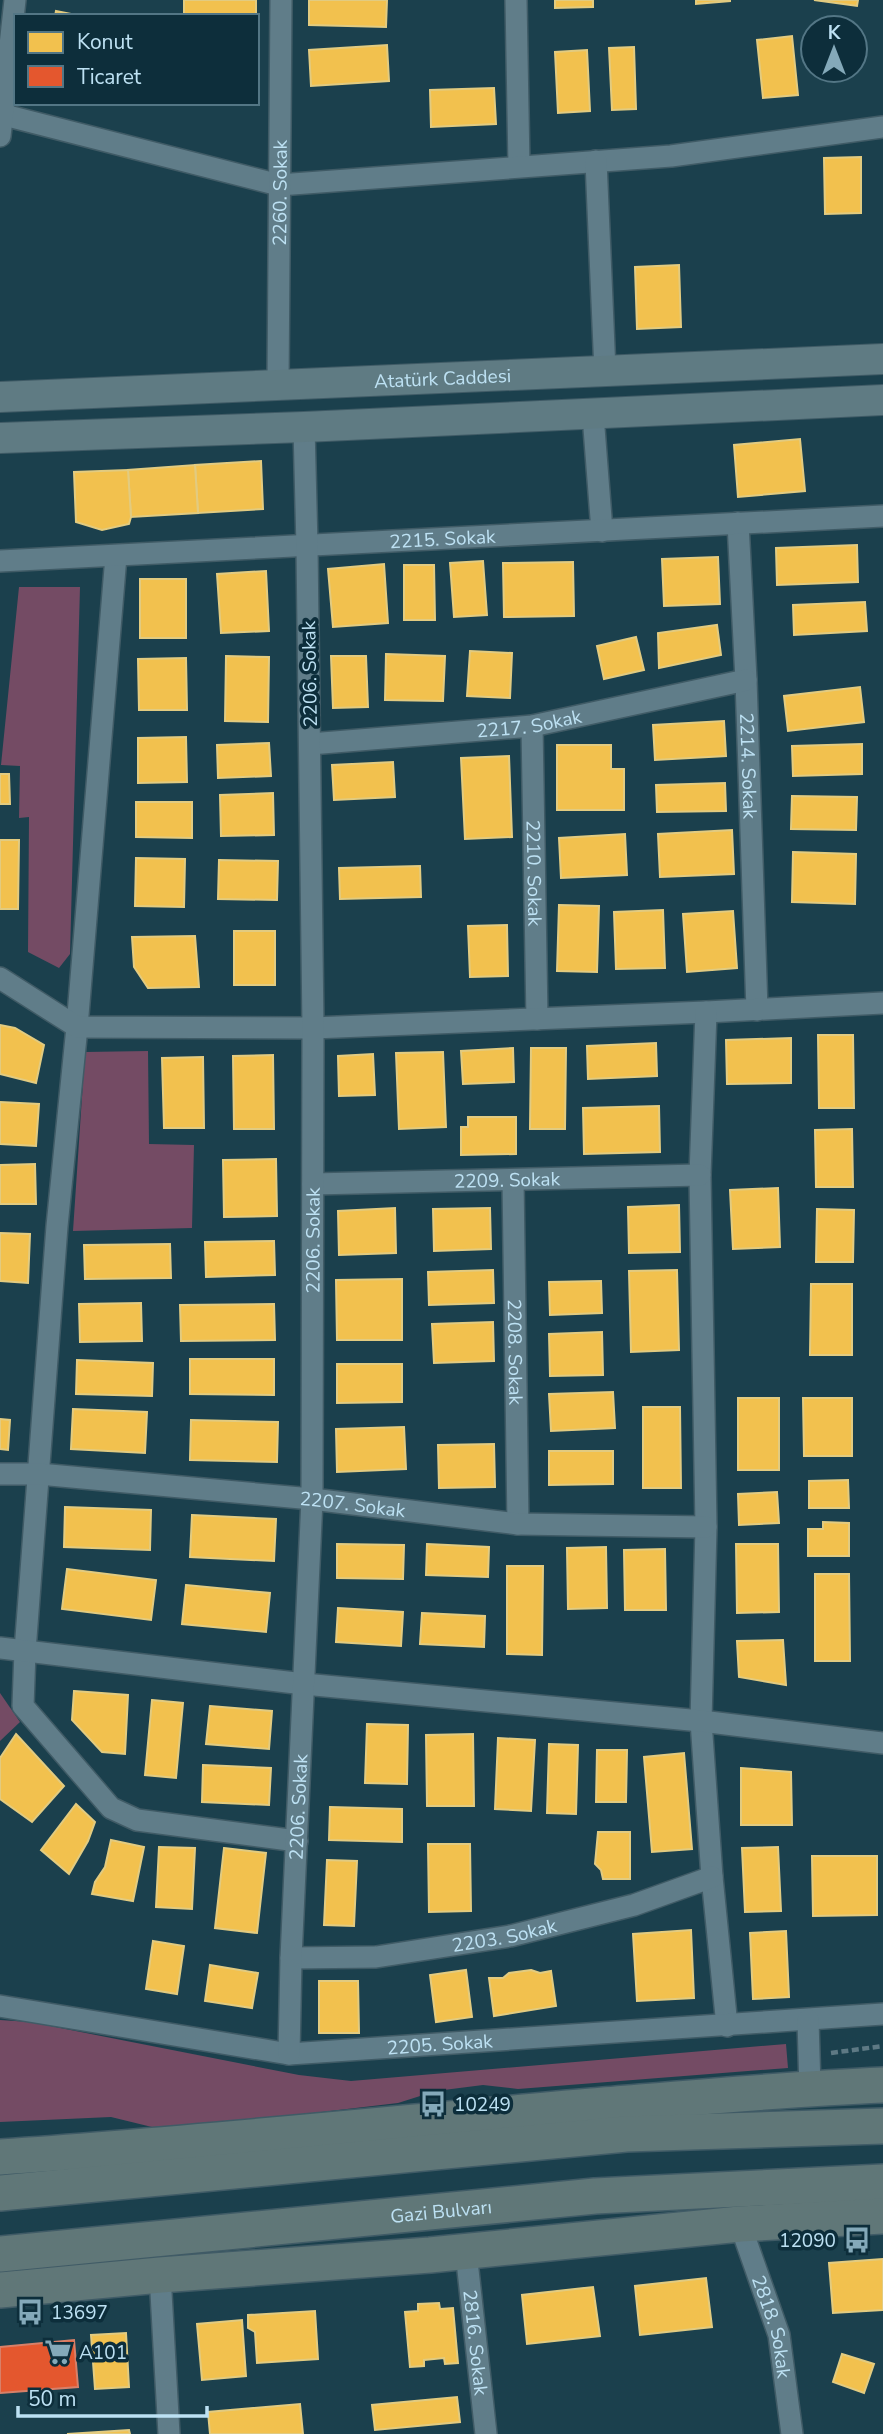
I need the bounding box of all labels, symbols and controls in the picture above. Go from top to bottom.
legend [14,14,259,105]
north arrow [799,14,869,84]
text: K [828,20,842,46]
text: Konut [77,28,133,56]
text: Ticaret [77,63,142,91]
street label: 2260. Sokak [267,139,294,246]
street label: Atatürk Caddesi [373,363,512,395]
street label: 2215. Sokak [389,524,497,555]
street label: 2206. Sokak [296,620,324,727]
street label: 2217. Sokak [475,704,585,744]
street label: 2214. Sokak [733,712,763,820]
street label: 2210. Sokak [520,820,547,927]
street label: 2209. Sokak [454,1166,561,1195]
street label: 2206. Sokak [300,1187,327,1294]
street label: 2208. Sokak [501,1299,528,1406]
street label: 2207. Sokak [299,1486,407,1524]
street label: 2206. Sokak [283,1753,314,1861]
street label: 2203. Sokak [450,1913,560,1959]
street label: 2205. Sokak [386,2028,494,2061]
bus stop icon: 10249 [418,2089,448,2119]
place label: 10249 [454,2092,511,2118]
street label: Gazi Bulvarı [389,2194,493,2230]
bus stop icon: 12090 [842,2225,872,2255]
place label: 12090 [779,2228,836,2254]
street label: 2818. Sokak [745,2272,797,2380]
street label: 2816. Sokak [456,2288,494,2397]
bus stop icon: 13697 [15,2297,45,2327]
place label: 13697 [51,2300,108,2326]
supermarket icon: A101 [43,2337,73,2367]
place label: A101 [79,2340,127,2366]
scale bar [18,2374,206,2418]
text: 50 m [28,2385,77,2413]

